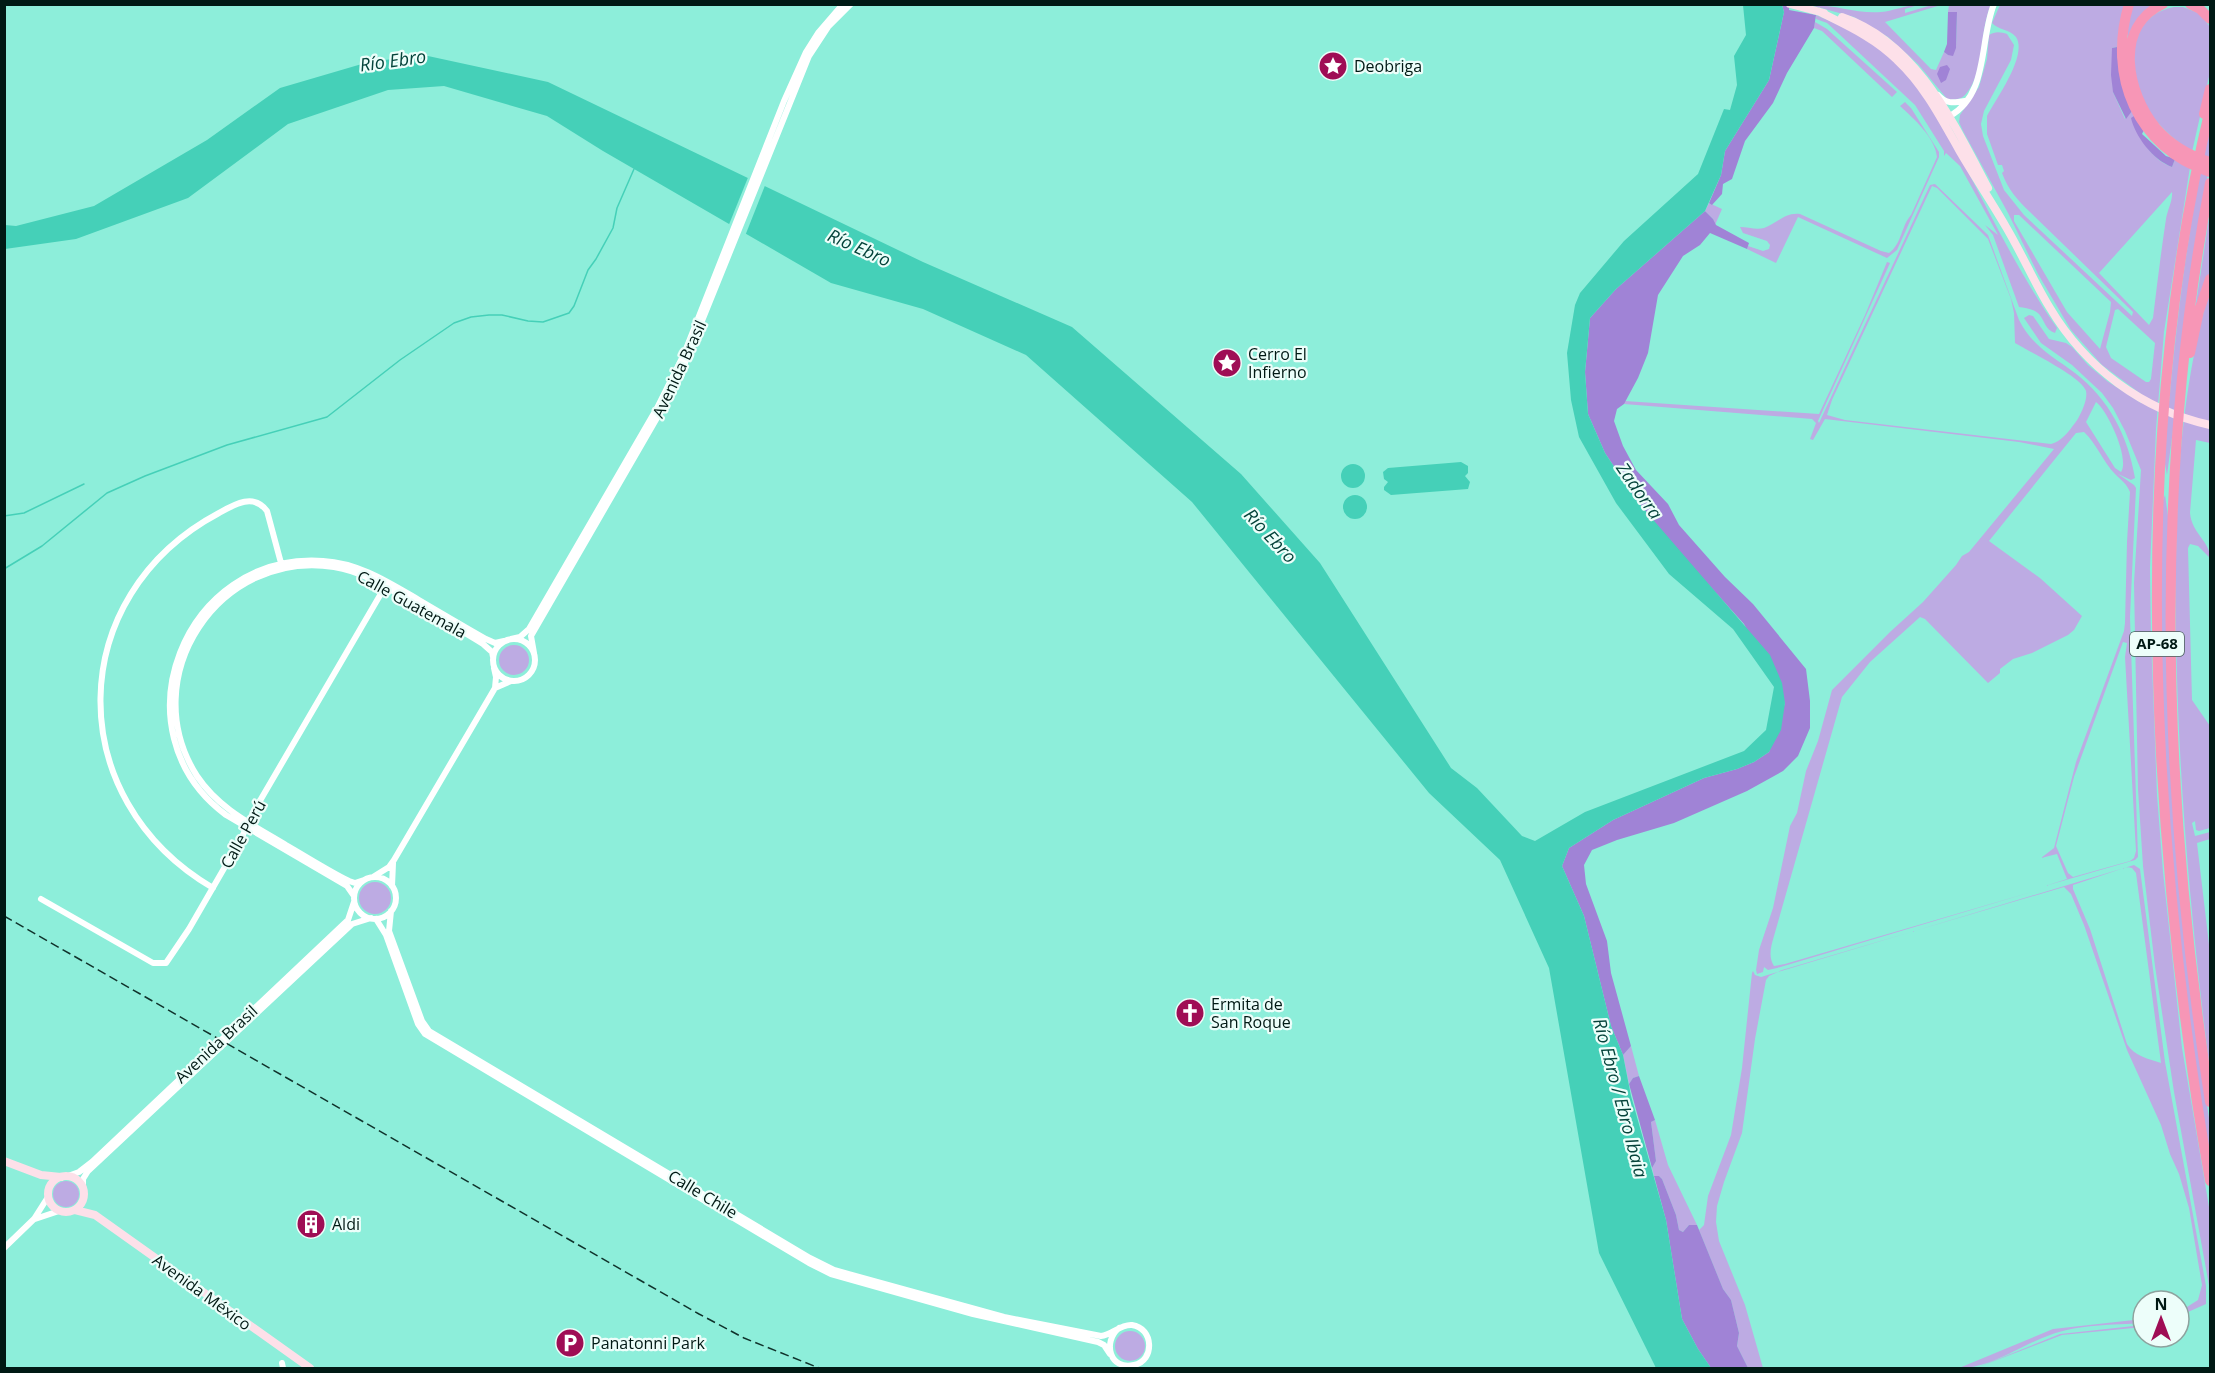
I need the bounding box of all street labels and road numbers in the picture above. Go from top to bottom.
street label: Avenida Brasil [647,317,711,421]
street label: Calle Guatemala [353,565,471,643]
road number: AP-68 [2130,632,2184,656]
street label: Calle Perú [215,796,271,872]
street label: Avenida Brasil [170,1000,262,1088]
street label: Calle Chile [664,1165,742,1223]
street label: Avenida México [148,1249,256,1335]

